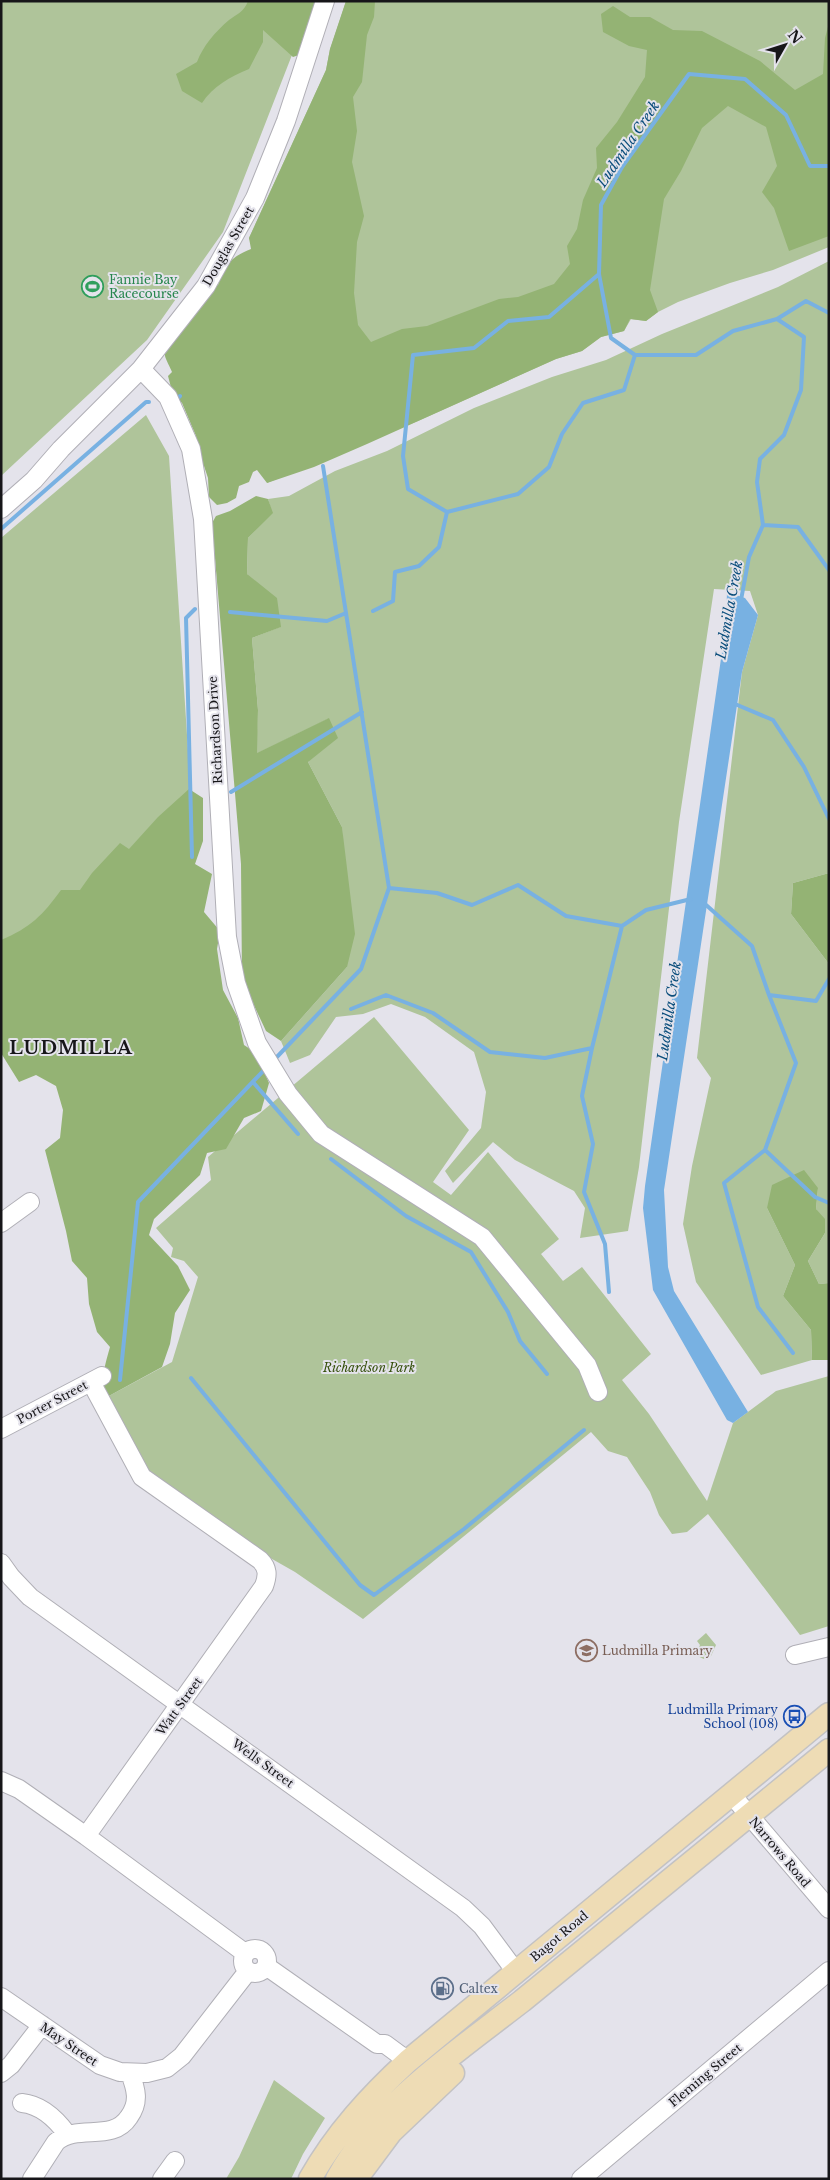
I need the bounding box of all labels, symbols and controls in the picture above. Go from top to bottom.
north arrow [760,20,810,70]
text: N [784,26,806,48]
water label: Ludmilla Creek [592,98,663,191]
street label: Douglas Street [199,203,257,288]
place label: Fannie Bay Racecourse [109,272,179,301]
sports icon: Fannie Bay Racecourse [81,274,105,298]
water label: Ludmilla Creek [711,559,747,662]
street label: Richardson Drive [205,676,225,784]
water label: Ludmilla Creek [653,960,685,1063]
district label: LUDMILLA [9,1037,133,1059]
park label: Richardson Park [322,1360,415,1375]
street label: Porter Street [14,1377,90,1427]
school or university icon: Ludmilla Primary [574,1638,598,1662]
place label: Ludmilla Primary [602,1643,713,1658]
street label: Watt Street [152,1674,205,1739]
place label: Ludmilla Primary School (108) [667,1702,778,1731]
bus stop icon: Ludmilla Primary School (108) [782,1704,806,1728]
street label: Wells Street [228,1735,297,1791]
street label: Narrows Road [746,1814,814,1890]
street label: Bagot Road [527,1908,591,1964]
fuel station icon: Caltex [431,1976,455,2000]
place label: Caltex [459,1981,499,1996]
street label: May Street [37,2019,101,2069]
street label: Fleming Street [665,2040,745,2110]

